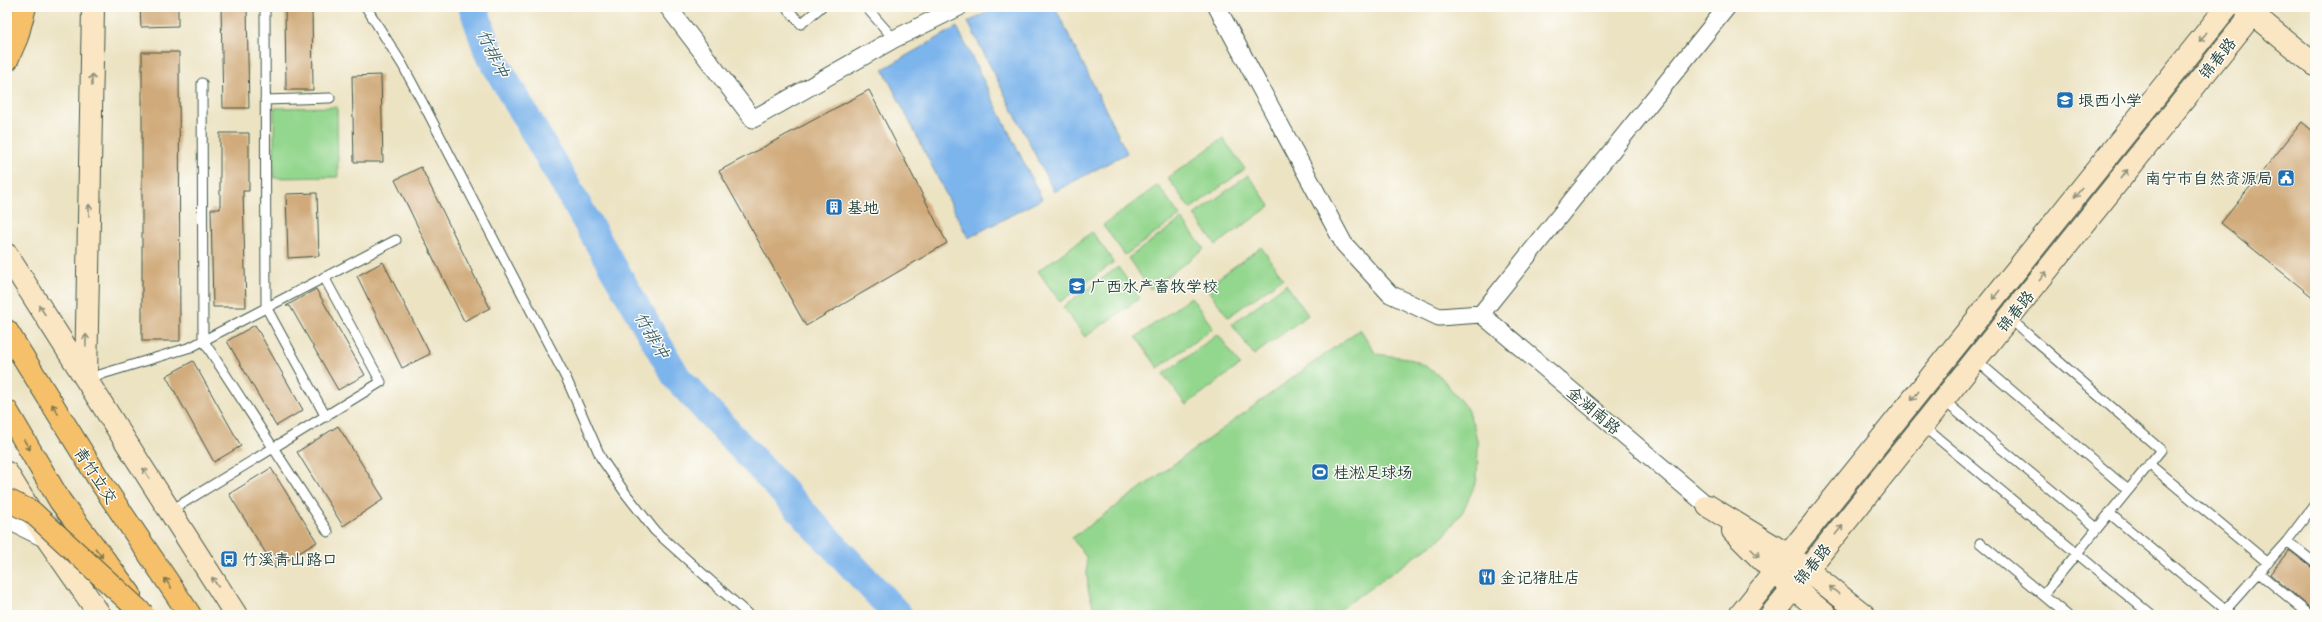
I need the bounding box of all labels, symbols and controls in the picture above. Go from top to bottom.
water label: 竹排冲 [472,26,514,83]
one-way arrow [2198,32,2207,43]
street label: 锦春路 [2195,34,2241,84]
one-way arrow [88,74,95,87]
school or university icon: 埌西小学 [2055,90,2075,110]
place label: 埌西小学 [2078,91,2142,111]
public building icon: 南宁市自然资源局 [2276,168,2296,188]
one-way arrow [2120,169,2129,180]
place label: 南宁市自然资源局 [2145,169,2273,189]
one-way arrow [2073,188,2082,199]
building icon: 基地 [824,197,844,217]
place label: 基地 [847,198,879,218]
one-way arrow [85,204,93,217]
one-way arrow [2039,270,2048,281]
school or university icon: 广西水产畜牧学校 [1067,276,1087,296]
place label: 广西水产畜牧学校 [1090,277,1218,297]
street label: 锦春路 [1993,287,2039,337]
one-way arrow [1992,289,2001,300]
one-way arrow [38,305,46,316]
water label: 竹排冲 [630,308,674,364]
one-way arrow [83,334,90,347]
street label: 金湖南路 [1562,383,1624,439]
one-way arrow [1911,391,1919,402]
one-way arrow [51,404,59,415]
one-way arrow [23,439,31,451]
street label: 青竹立交 [69,443,121,508]
sports icon: 桂淞足球场 [1310,462,1330,482]
place label: 桂淞足球场 [1333,463,1413,483]
one-way arrow [141,467,150,478]
one-way arrow [1835,525,1844,535]
street label: 锦春路 [1790,540,1836,590]
one-way arrow [95,547,103,558]
one-way arrow [1750,548,1760,558]
bus stop icon: 竹溪青山路口 [219,549,239,569]
place label: 竹溪青山路口 [242,550,338,570]
restaurant icon: 金记猪肚店 [1477,567,1497,587]
place label: 金记猪肚店 [1500,568,1580,588]
one-way arrow [211,576,219,588]
one-way arrow [164,577,172,588]
one-way arrow [1828,586,1839,595]

